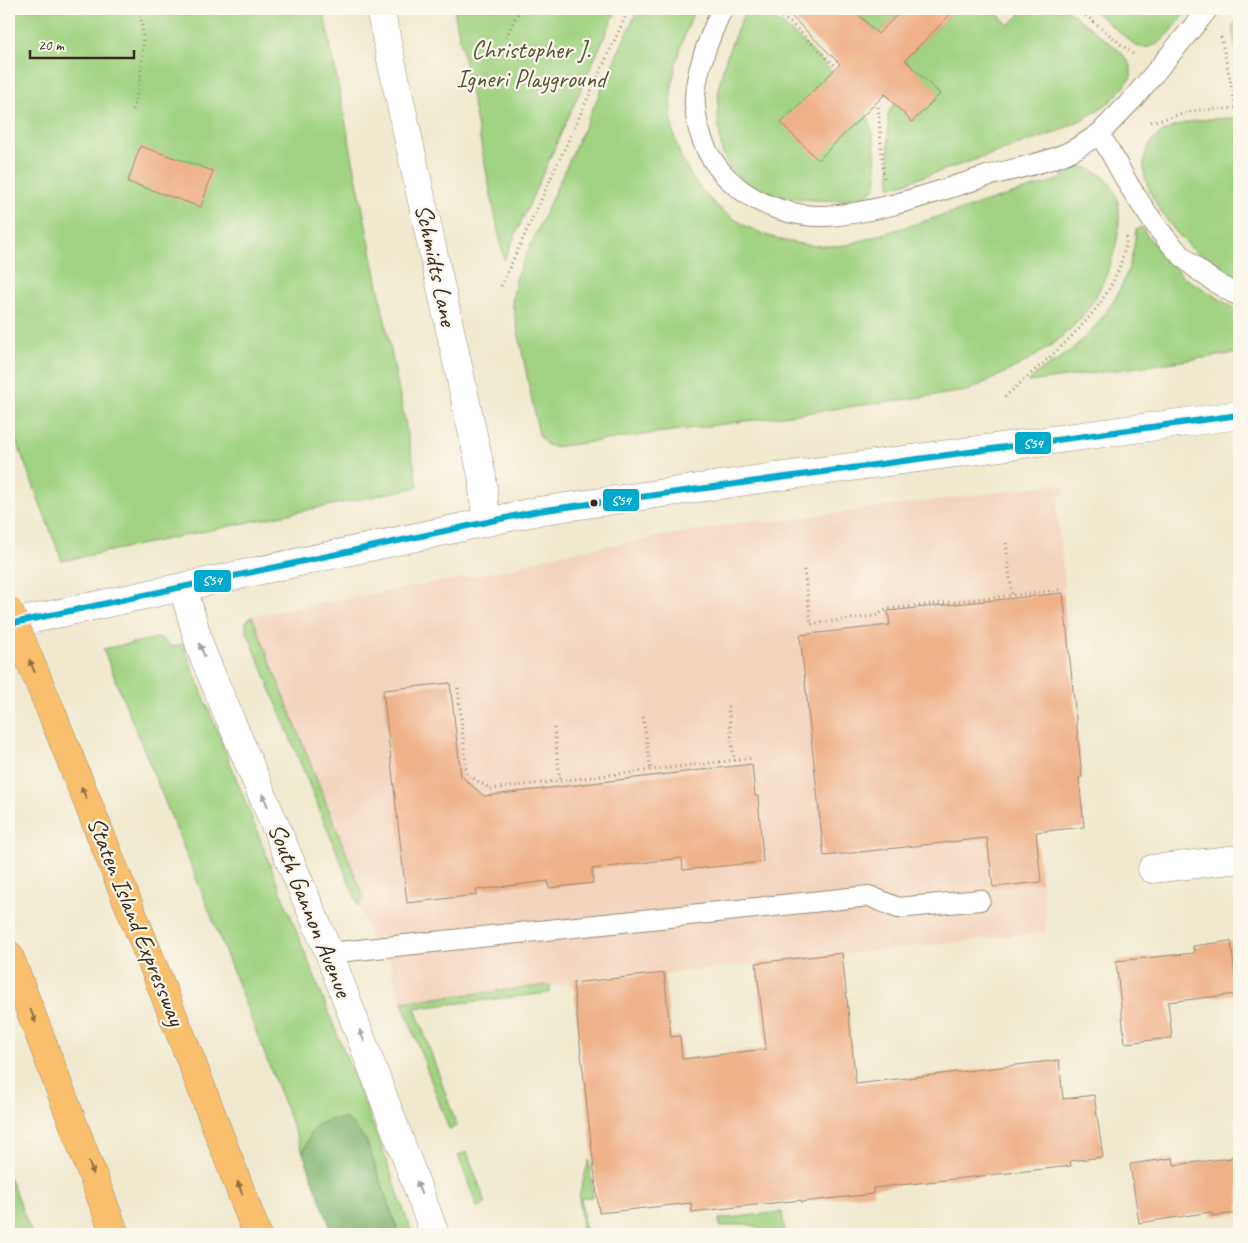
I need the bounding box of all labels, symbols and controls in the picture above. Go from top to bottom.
scale bar [30,28,134,60]
park label: Christopher J. Igneri Playground [456,34,609,95]
text: 20 m [38,36,65,55]
street label: Schmidts Lane [408,201,465,330]
line badge: S54 [1014,431,1052,455]
text: S54 [1023,435,1044,452]
line badge: S54 [602,488,640,512]
text: S54 [611,492,632,509]
unlabelled marker [589,498,599,508]
line badge: S54 [193,569,232,593]
text: S54 [202,572,223,589]
one-way arrow [198,642,206,657]
one-way arrow [28,659,36,673]
one-way arrow [80,785,88,800]
one-way arrow [261,792,269,807]
street label: Staten Island Expressway [80,812,193,1031]
street label: South Gannon Avenue [261,818,360,1003]
one-way arrow [29,1009,37,1024]
one-way arrow [358,1028,366,1043]
one-way arrow [87,1161,95,1176]
one-way arrow [236,1181,243,1196]
one-way arrow [415,1181,422,1196]

